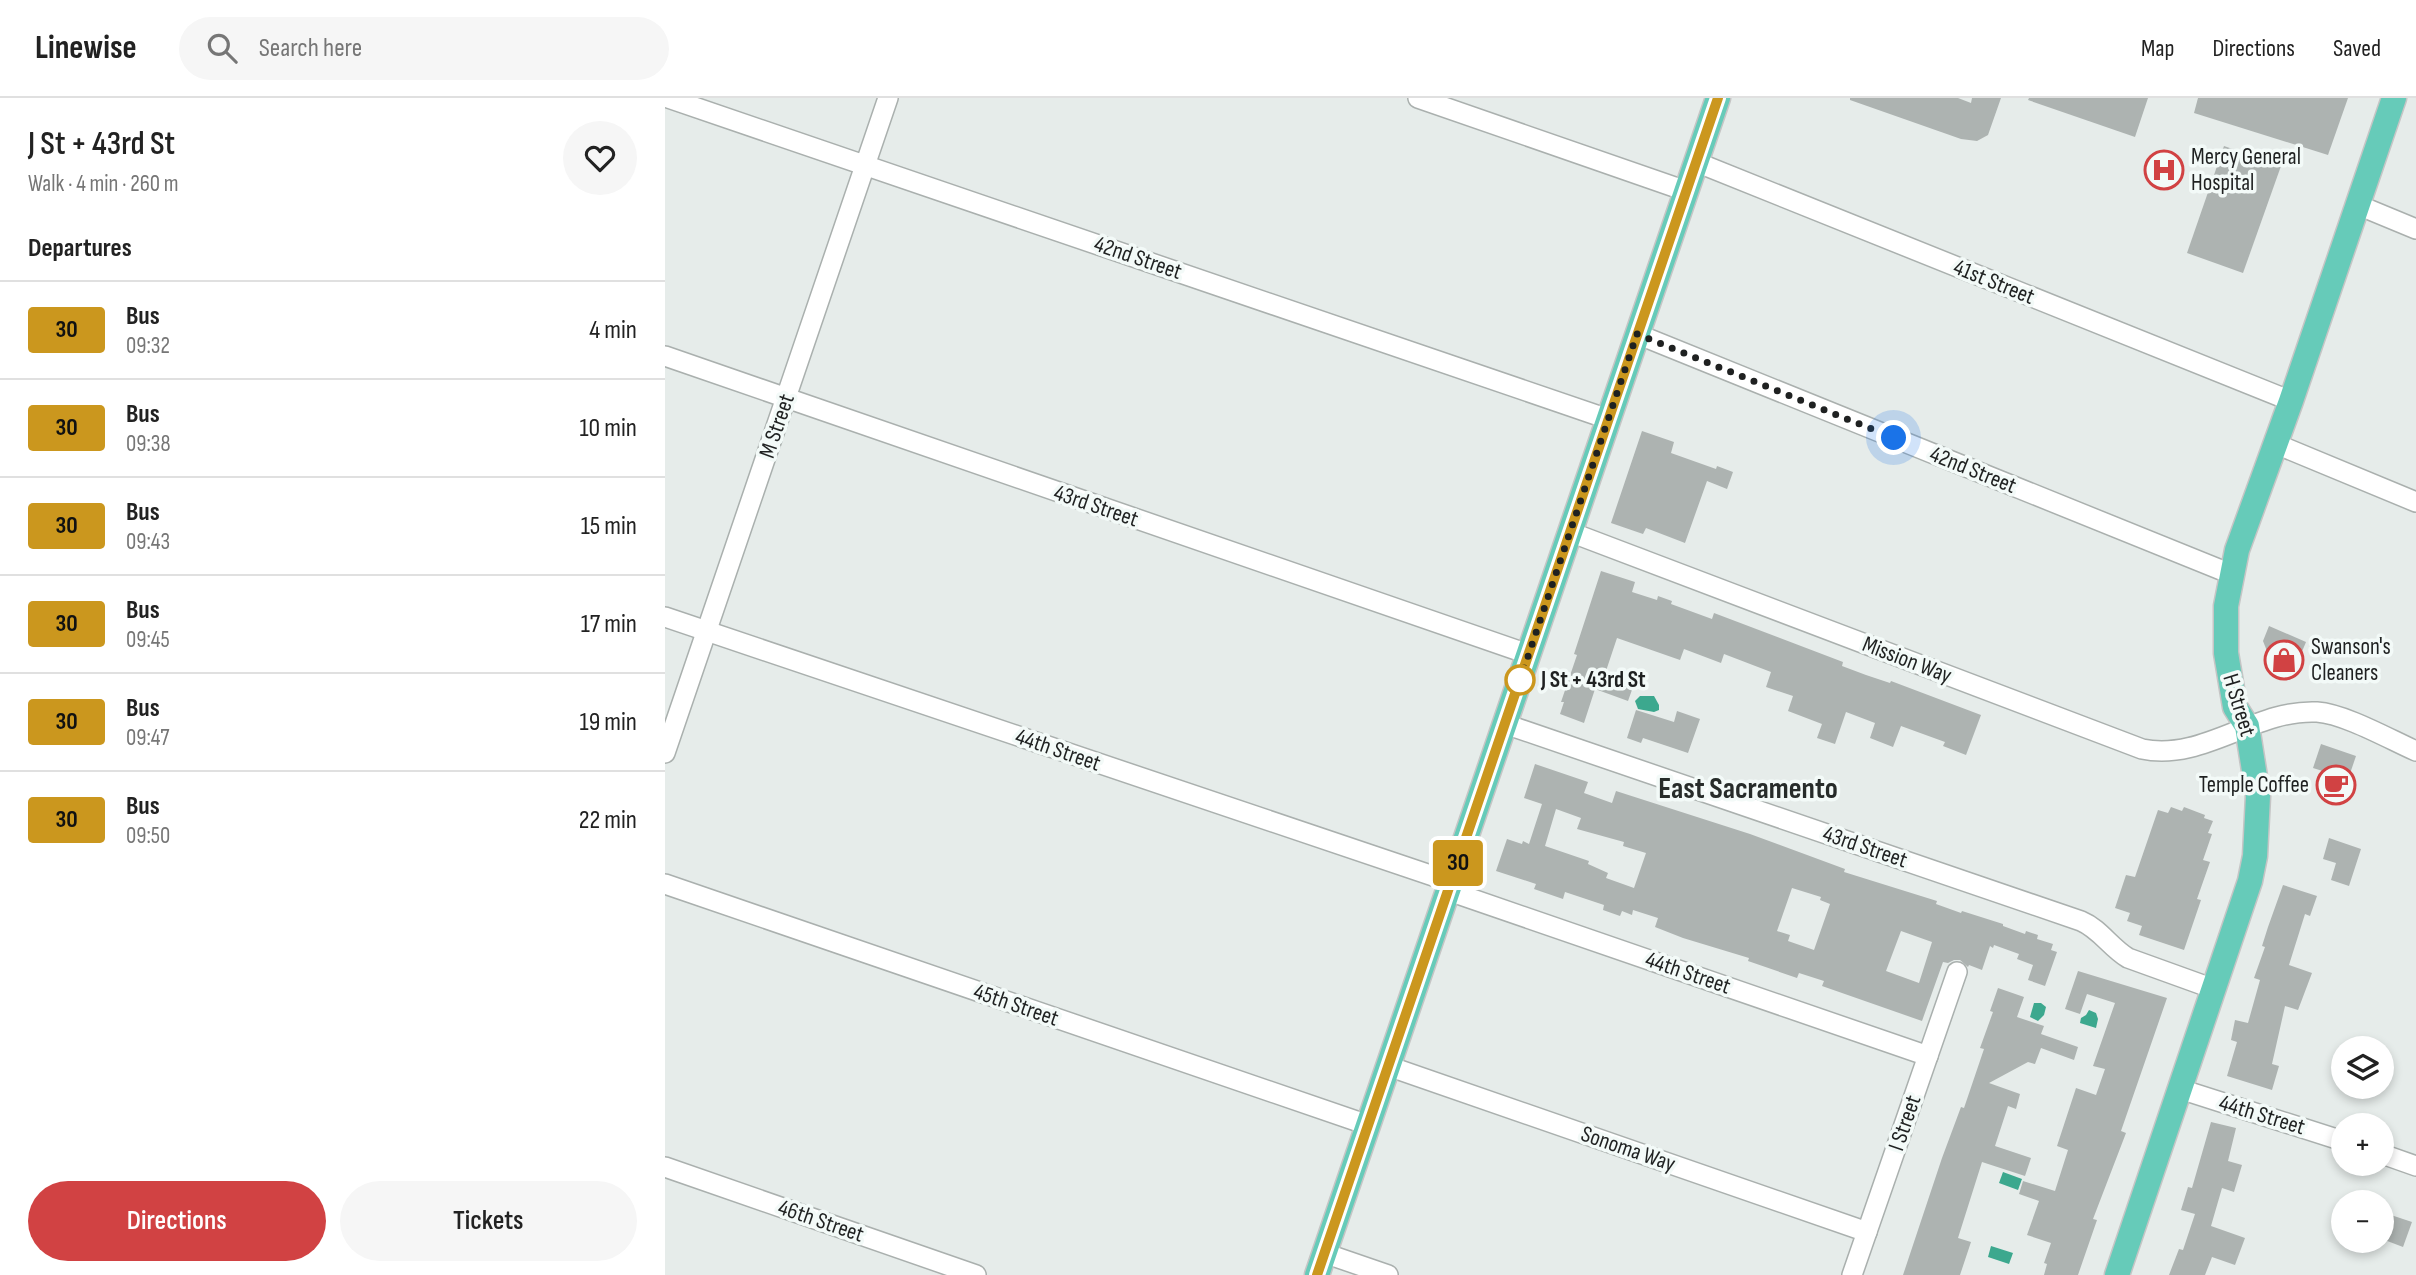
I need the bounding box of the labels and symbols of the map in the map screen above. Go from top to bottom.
place label: Mercy General Hospital [2191,143,2301,197]
hospital icon: Mercy General Hospital [2143,149,2185,191]
street label: 42nd Street [1091,230,1185,286]
street label: 41st Street [1949,253,2039,311]
street label: M Street [753,390,801,462]
your location [1876,420,1911,455]
street label: 42nd Street [1926,440,2020,500]
street label: 43rd Street [1050,479,1142,533]
street label: Mission Way [1858,630,1956,690]
place label: Swanson's Cleaners [2311,633,2391,687]
shop icon: Swanson's Cleaners [2263,639,2305,681]
marker: J St + 43rd St [1505,665,1535,695]
place label: J St + 43rd St [1540,666,1646,694]
street label: H Street [2216,670,2262,740]
street label: 44th Street [1012,722,1104,778]
cafe icon: Temple Coffee [2315,764,2357,806]
district label: East Sacramento [1658,771,1838,807]
place label: Temple Coffee [2199,771,2309,799]
street label: 43rd Street [1819,820,1911,874]
line badge: 30 [1427,840,1489,886]
street label: 44th Street [1642,945,1734,1001]
street label: 45th Street [970,977,1062,1033]
street label: 44th Street [2216,1089,2308,1141]
street label: I Street [1883,1092,1927,1154]
street label: Sonoma Way [1577,1120,1679,1178]
street label: 46th Street [774,1193,868,1249]

